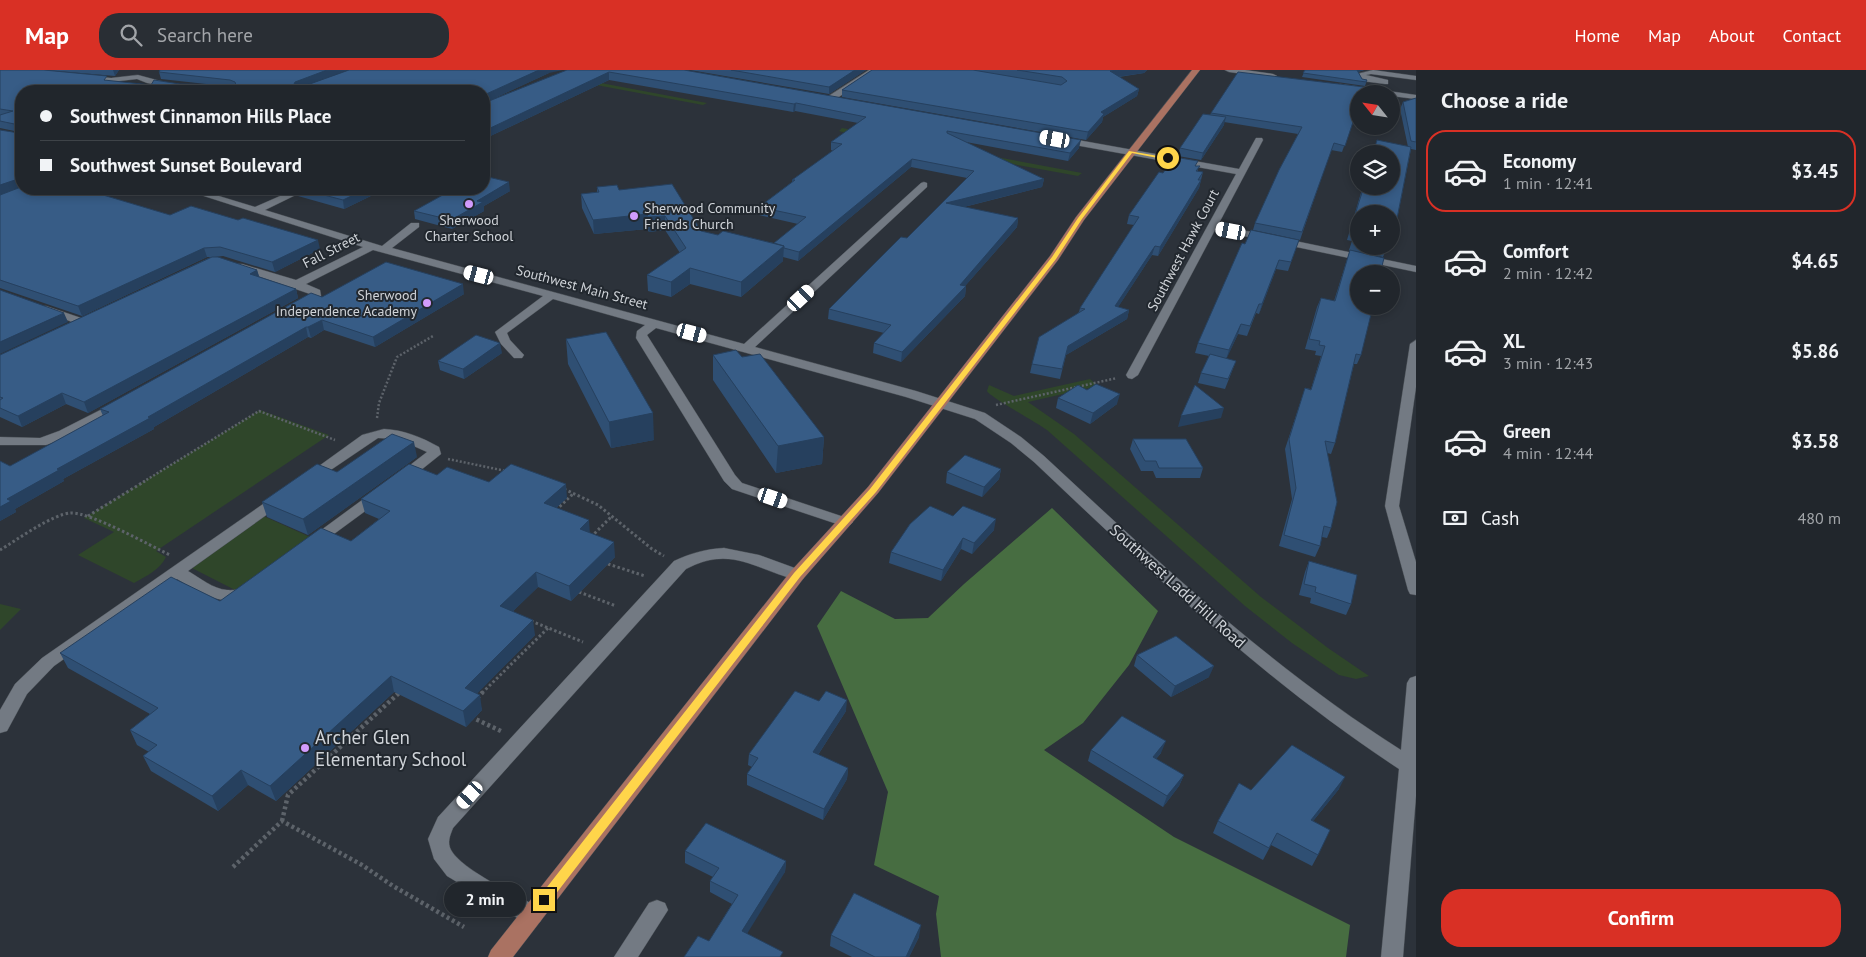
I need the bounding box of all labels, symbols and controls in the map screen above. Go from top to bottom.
search box [99,13,449,58]
text: Map [25,20,69,51]
icon: search [117,21,145,49]
text: Search here [157,23,253,47]
text: Home [1574,24,1620,47]
text: Map [1648,24,1681,47]
text: About [1709,24,1755,47]
text: Contact [1783,24,1841,47]
north arrow [1350,85,1400,135]
map controls [1350,85,1400,315]
text: Choose a ride [1441,86,1568,114]
text: Southwest Cinnamon Hills Place [70,104,331,128]
car [1038,129,1071,149]
button: layers [1350,145,1400,195]
route start [1157,147,1179,169]
icon: car [1443,149,1488,194]
text: Economy [1503,149,1576,173]
text: Southwest Sunset Boulevard [70,153,302,177]
text: $3.45 [1791,159,1839,183]
text: 1 min · 12:41 [1503,173,1593,193]
street label: Southwest Hawk Court [1143,186,1223,314]
marker: Sherwood Charter School [463,198,475,210]
place label: Sherwood Community Friends Church [644,199,776,233]
button: + [1350,205,1400,255]
marker: Sherwood Community Friends Church [628,210,640,222]
place label: Sherwood Charter School [425,211,513,245]
car [1214,221,1247,241]
street label: Fall Street [299,228,363,272]
icon: car [1443,239,1488,284]
text: Comfort [1503,239,1569,263]
text: $4.65 [1791,249,1839,273]
street label: Southwest Main Street [514,261,650,313]
text: 2 min · 12:42 [1503,263,1593,283]
car [462,264,495,286]
button: − [1350,265,1400,315]
car [784,282,817,314]
place label: Sherwood Independence Academy [276,286,417,320]
marker: Sherwood Independence Academy [421,297,433,309]
car [675,322,708,344]
icon: car [1443,329,1488,374]
text: XL [1503,329,1525,353]
text: $5.86 [1791,339,1839,363]
text: 3 min · 12:43 [1503,353,1593,373]
icon: car [1443,419,1488,464]
text: Green [1503,419,1551,443]
text: $3.58 [1791,429,1839,453]
text: 4 min · 12:44 [1503,443,1593,463]
car [756,486,789,510]
icon: cash [1441,504,1469,532]
text: Cash [1481,506,1519,530]
text: 480 m [1798,508,1841,528]
street label: Southwest Ladd Hill Road [1106,520,1250,652]
place label: Archer Glen Elementary School [315,725,467,771]
marker: Archer Glen Elementary School [299,742,311,754]
car [454,779,485,811]
callout: 2 min [444,882,526,918]
text: 2 min [465,889,505,909]
route end [533,889,555,911]
button: Confirm [1441,889,1841,947]

